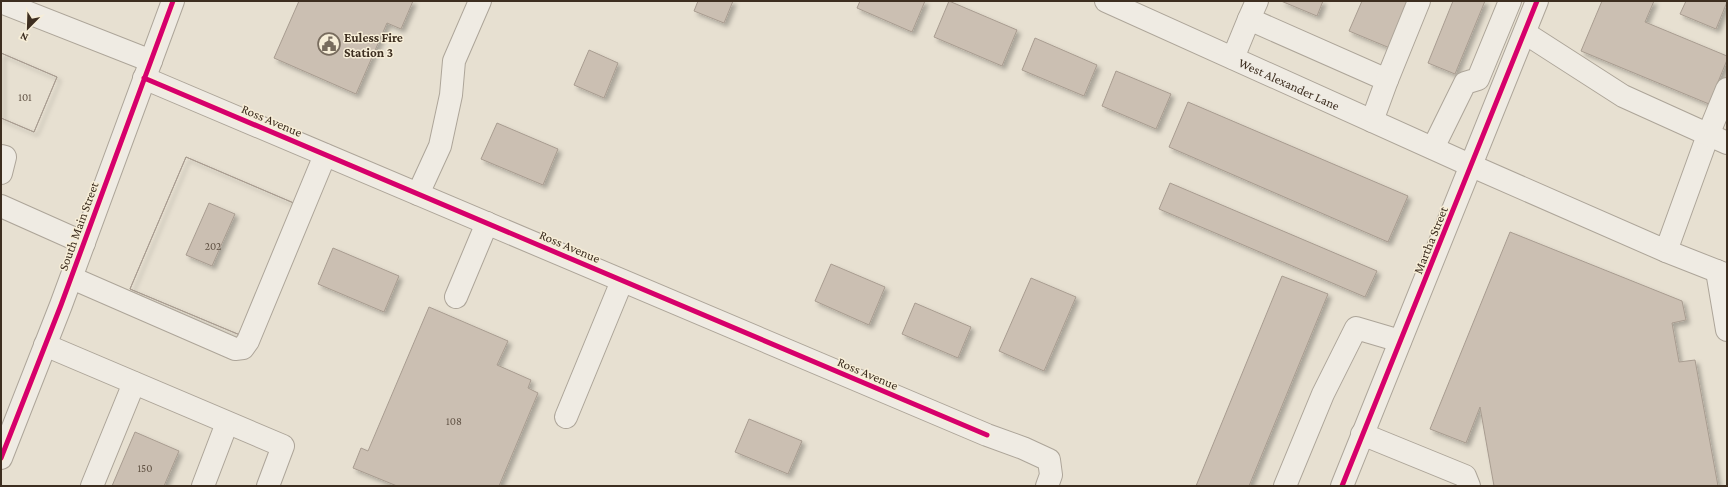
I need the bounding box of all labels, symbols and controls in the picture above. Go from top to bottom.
north arrow [8,8,48,48]
text: N [18,30,30,44]
place label: Euless Fire Station 3 [344,30,403,60]
public building icon: Euless Fire Station 3 [316,31,342,57]
street label: West Alexander Lane [1236,55,1342,113]
house number: 101 [18,91,32,103]
street label: Ross Avenue [239,101,305,140]
street label: South Main Street [55,179,102,273]
street label: Martha Street [1410,204,1451,276]
street label: Ross Avenue [537,227,603,266]
house number: 202 [205,240,221,252]
street label: Ross Avenue [835,354,901,393]
house number: 108 [446,415,462,427]
house number: 150 [137,462,153,474]

